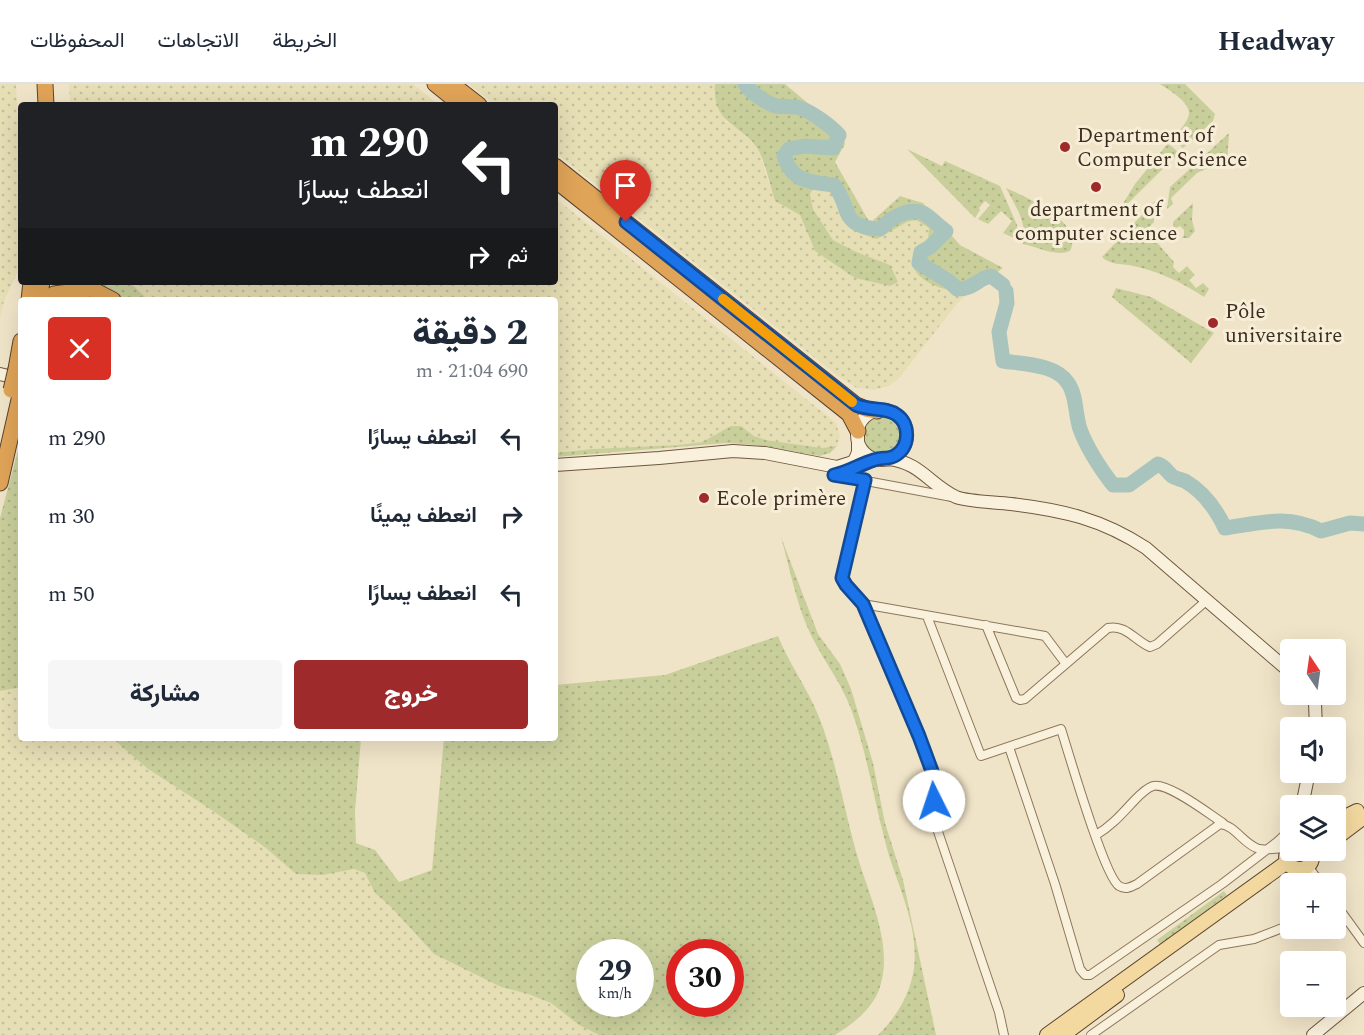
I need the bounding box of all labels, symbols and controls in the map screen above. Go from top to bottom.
text: Headway [1218,20,1334,63]
text: المحفوظات [30,25,125,57]
text: الاتجاهات [158,25,239,57]
text: الخريطة [272,25,337,57]
text: 290 m [310,112,429,175]
place label: Department of Computer Science [1077,120,1247,176]
icon: left [450,126,528,204]
marker: Department of Computer Science [1058,140,1072,154]
pin [600,160,651,222]
text: انعطف يسارًا [298,169,429,211]
icon: arrive [609,169,642,202]
marker: department of computer science [1089,180,1103,194]
place label: department of computer science [1015,194,1177,250]
text: ثم [507,239,528,272]
icon: right [462,240,495,273]
place label: Pôle universitaire [1225,296,1342,352]
text: 2 دقيقة [412,306,528,361]
marker: Pôle universitaire [1206,316,1220,330]
button: close [48,317,111,380]
text: 690 m · 21:04 [416,356,528,386]
text: انعطف يسارًا [367,421,477,454]
text: 290 m [48,422,105,455]
icon: left [495,422,528,455]
place label: Ecole primère [716,483,846,515]
marker: Ecole primère [697,491,711,505]
text: انعطف يمينًا [370,499,477,532]
text: 30 m [48,500,94,533]
icon: right [495,500,528,533]
text: انعطف يسارًا [367,577,477,610]
text: 50 m [48,578,94,611]
icon: left [495,578,528,611]
north arrow [1280,639,1346,705]
map controls [1280,639,1346,1017]
button: مشاركة [48,660,282,729]
button: خروج [294,660,528,729]
button: sound [1280,717,1346,783]
position arrow [902,769,966,833]
button: layers [1280,795,1346,861]
button: + [1280,873,1346,939]
speed limit sign: 30 [666,939,744,1017]
text: 29 [598,948,632,994]
button: − [1280,951,1346,1017]
text: km/h [598,982,632,1005]

